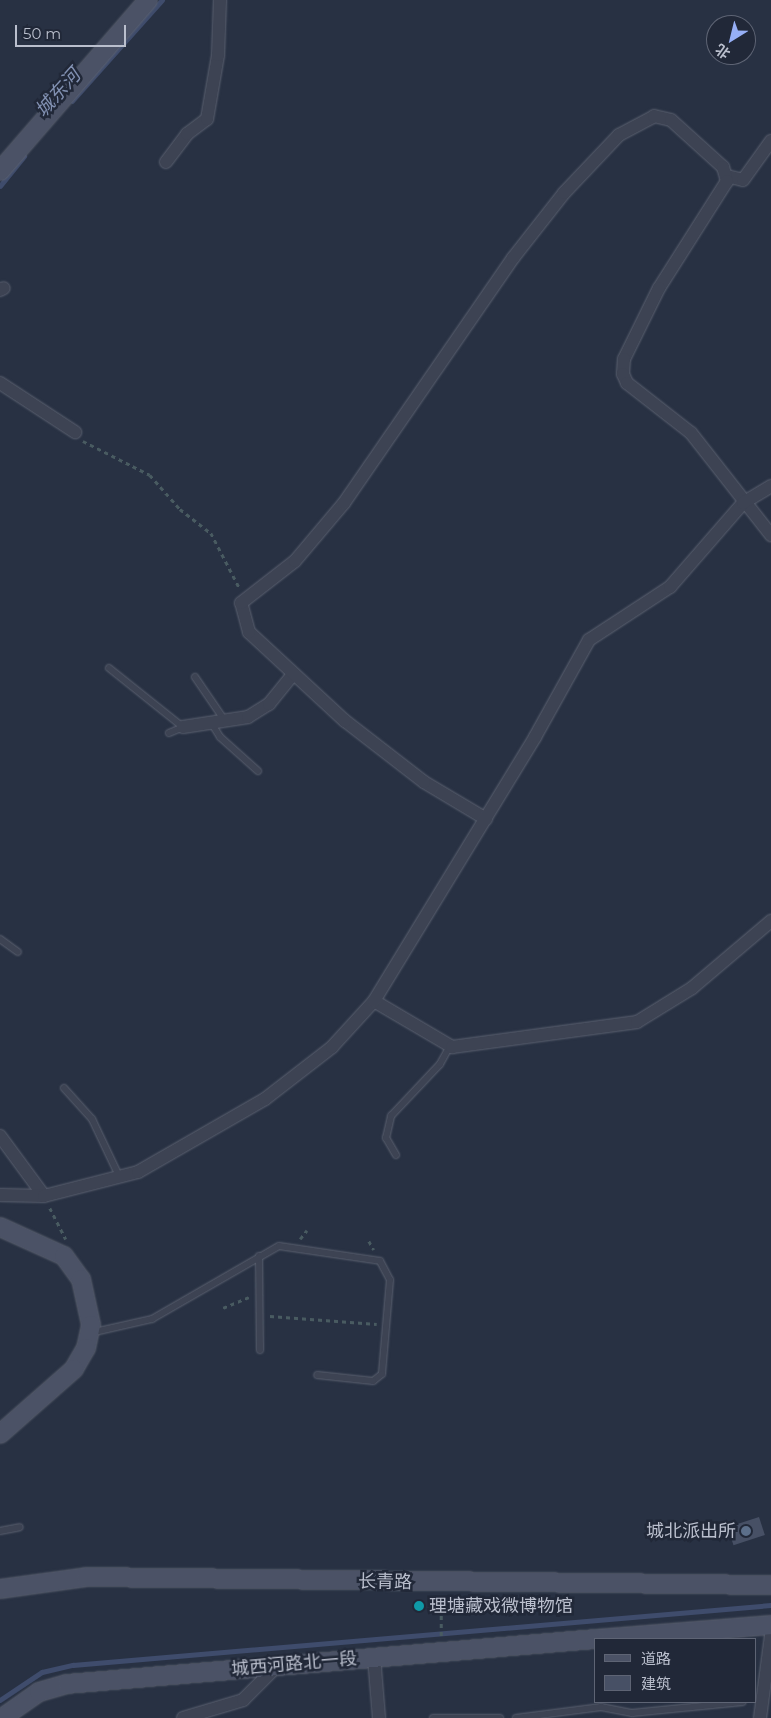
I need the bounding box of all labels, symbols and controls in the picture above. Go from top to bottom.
scale bar [18,15,129,47]
north arrow [706,15,756,65]
text: 50 m [23,24,61,43]
text: 北 [712,40,734,63]
water label: 城东河 [30,64,86,122]
place label: 城北派出所 [646,1520,736,1542]
marker: 城北派出所 [740,1525,752,1537]
street label: 长青路 [358,1571,412,1593]
place label: 理塘藏戏微博物馆 [429,1595,573,1617]
marker: 理塘藏戏微博物馆 [413,1600,425,1612]
legend [594,1638,756,1703]
street label: 城西河路北一段 [230,1648,358,1680]
text: 道路 [641,1649,671,1668]
text: 建筑 [641,1674,671,1693]

